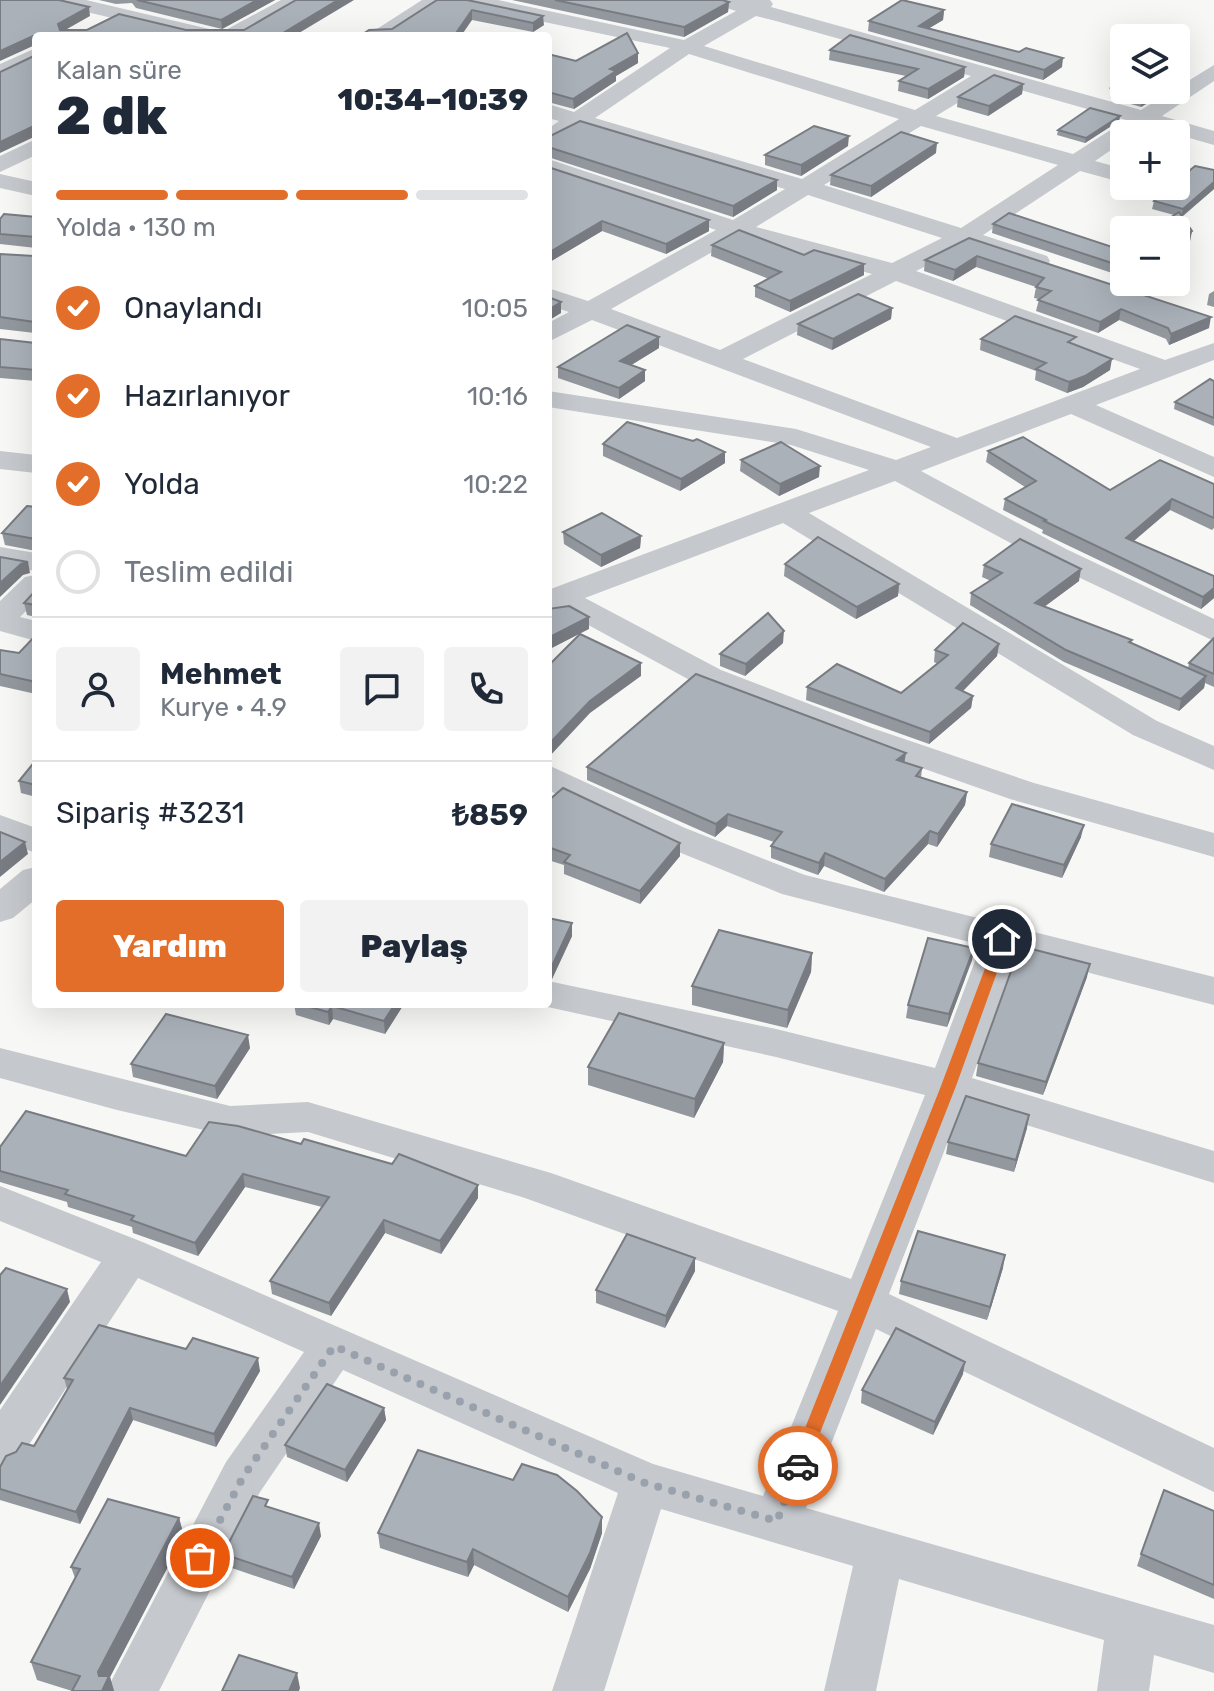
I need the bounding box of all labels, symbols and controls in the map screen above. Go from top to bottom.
map controls [1110,24,1190,296]
button: layers [1110,24,1190,104]
text: Kalan süre [56,55,182,86]
text: 10:34–10:39 [338,82,528,118]
text: 2 dk [56,85,167,147]
button: + [1110,120,1190,200]
text: Yolda · 130 m [56,212,216,243]
button: − [1110,216,1190,296]
icon: check [56,286,100,330]
text: Onaylandı [124,290,262,326]
text: 10:05 [462,293,528,324]
icon: check [56,374,100,418]
text: Hazırlanıyor [124,378,290,414]
text: 10:16 [467,381,528,412]
icon: check [56,462,100,506]
text: Yolda [124,466,200,502]
text: 10:22 [463,469,528,500]
text: Teslim edildi [124,554,293,590]
button: person [56,647,140,731]
button: chat [340,647,424,731]
button: phone [444,647,528,731]
text: Mehmet [160,656,281,692]
text: Kurye · 4.9 [160,692,287,723]
text: Sipariş #3231 [56,795,245,831]
text: ₺859 [452,797,528,833]
button: Yardım [56,900,284,992]
button: Paylaş [300,900,528,992]
pin [968,905,1036,973]
icon: home [980,917,1024,961]
courier [758,1426,838,1506]
icon: car [776,1444,820,1488]
pin [166,1524,234,1592]
icon: bag [178,1536,222,1580]

